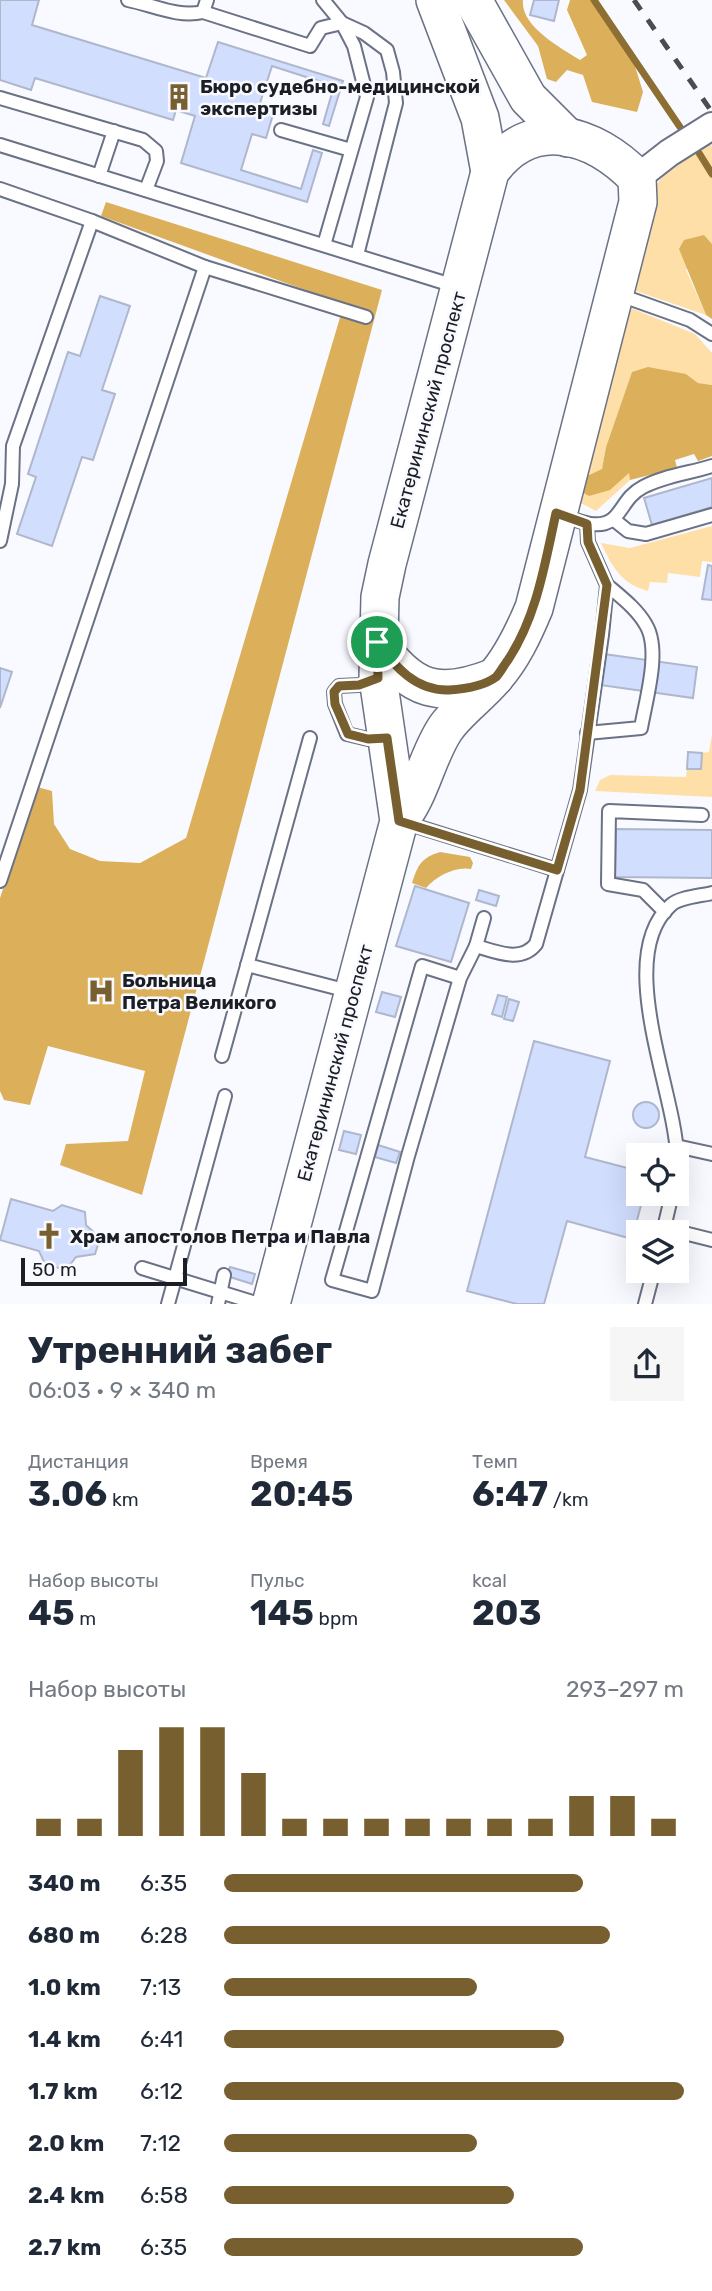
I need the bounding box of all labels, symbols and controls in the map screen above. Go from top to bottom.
place label: Бюро судебно-медицинской экспертизы [200,75,480,120]
building icon: Бюро судебно-медицинской экспертизы [164,82,194,112]
street label: Екатерининский проспект [385,289,471,531]
pin [347,612,407,672]
icon: arrive [358,623,396,661]
street label: Екатерининский проспект [292,942,378,1184]
place label: Больница Петра Великого [122,969,277,1014]
hospital icon: Больница Петра Великого [86,976,116,1006]
map controls [626,1143,689,1283]
button: locate [626,1143,689,1206]
button: layers [626,1220,689,1283]
church icon: Храм апостолов Петра и Павла [34,1221,64,1251]
place label: Храм апостолов Петра и Павла [70,1225,370,1248]
scale bar [21,1255,187,1287]
text: 50 m [32,1258,77,1281]
text: Утренний забег [28,1327,332,1373]
button: share [610,1327,684,1401]
text: 06:03 · 9 × 340 m [28,1376,216,1404]
text: Дистанция [28,1450,129,1473]
text: Время [250,1450,308,1473]
text: Темп [472,1450,518,1473]
text: 3.06 [28,1473,107,1515]
text: 20:45 [250,1473,353,1515]
text: 6:47 [472,1473,548,1515]
text: km [107,1488,139,1511]
text: /km [548,1488,589,1511]
text: Набор высоты [28,1569,159,1592]
text: Пульс [250,1569,304,1592]
text: kcal [472,1569,507,1592]
text: 45 [28,1592,75,1634]
text: 145 [250,1592,314,1634]
text: 203 [472,1592,542,1634]
text: m [75,1607,96,1630]
text: bpm [314,1607,358,1630]
text: Набор высоты [28,1675,186,1703]
text: 293–297 m [566,1675,684,1703]
text: 340 m [28,1869,100,1897]
text: 6:35 [140,1869,187,1897]
text: 680 m [28,1921,100,1949]
text: 6:28 [140,1921,188,1949]
text: 1.0 km [28,1973,101,2001]
text: 7:13 [140,1973,181,2001]
text: 1.4 km [28,2025,101,2053]
text: 6:41 [140,2025,183,2053]
text: 1.7 km [28,2077,98,2105]
text: 6:12 [140,2077,183,2105]
text: 2.0 km [28,2129,104,2157]
text: 7:12 [140,2129,181,2157]
text: 2.4 km [28,2181,104,2209]
text: 6:58 [140,2181,188,2209]
text: 2.7 km [28,2233,101,2261]
text: 6:35 [140,2233,187,2261]

